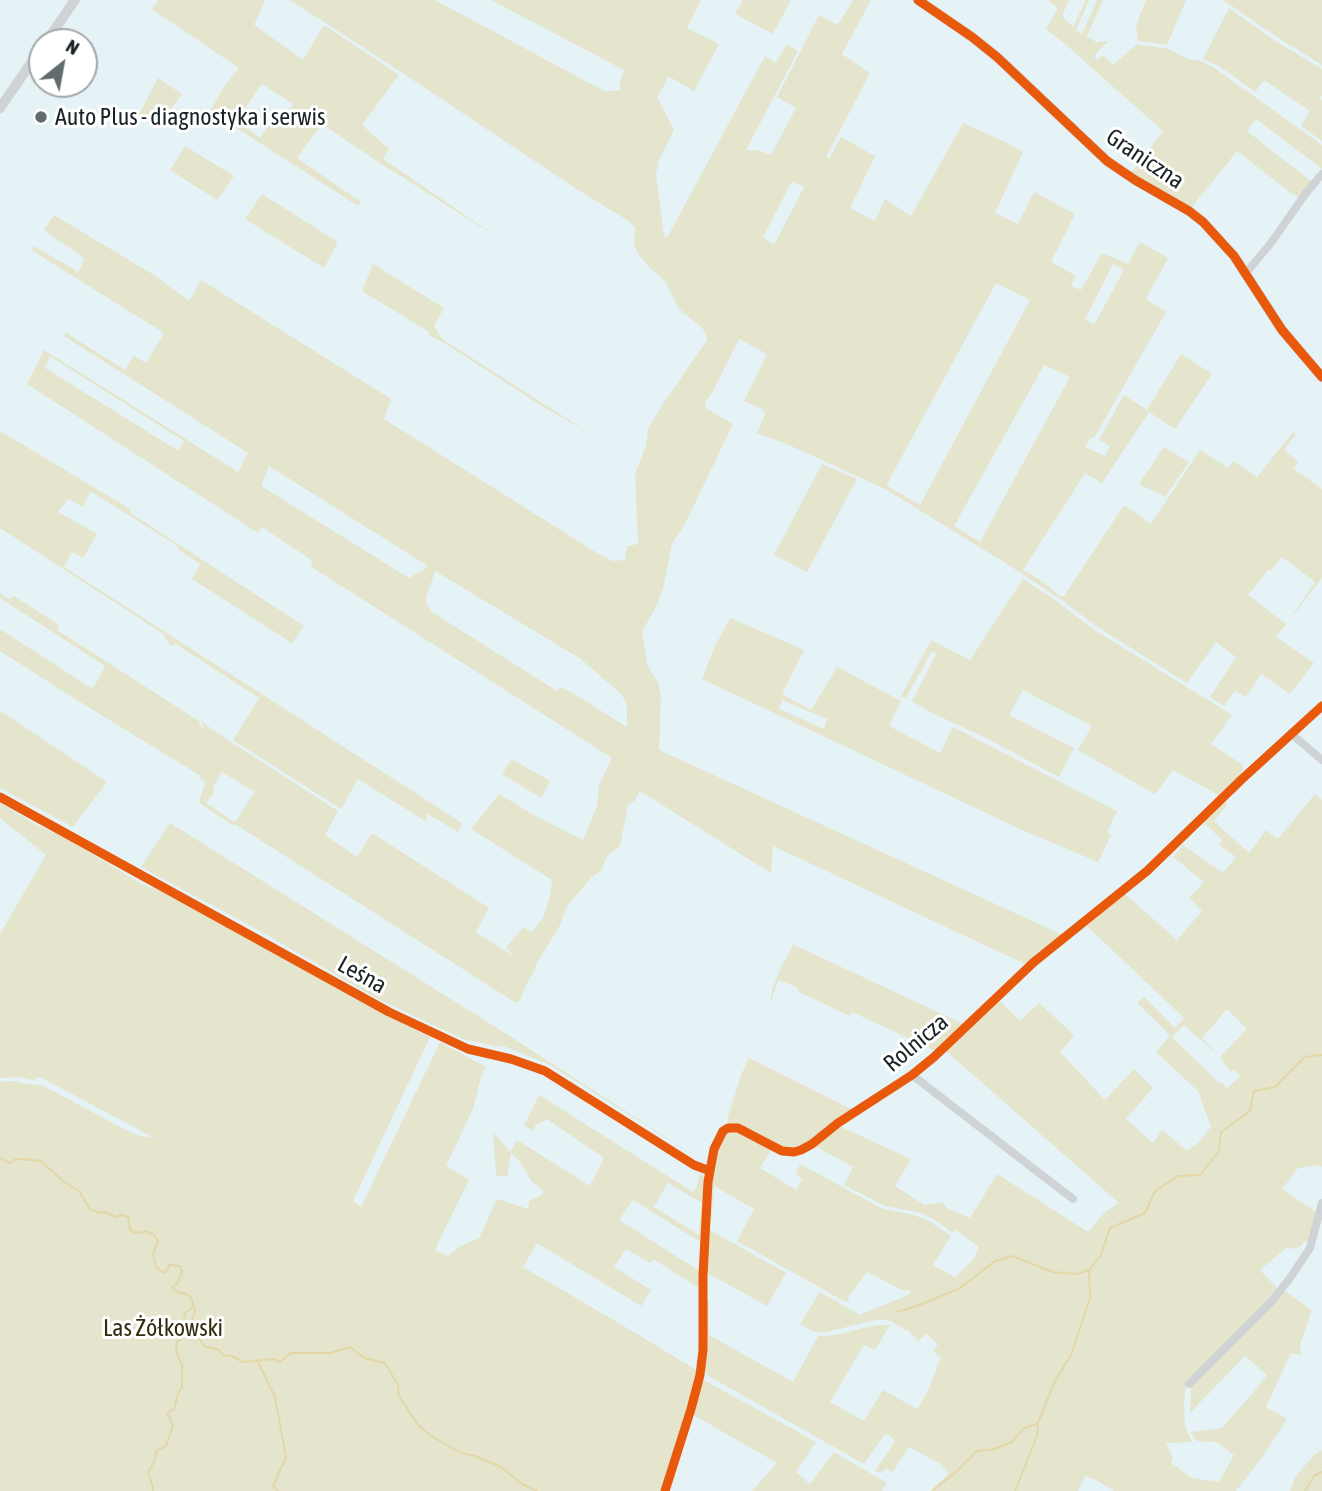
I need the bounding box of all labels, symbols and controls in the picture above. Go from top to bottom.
north arrow [28,28,98,98]
text: N [62,34,83,59]
place label: Auto Plus - diagnostyka i serwis [55,103,326,131]
marker: Auto Plus - diagnostyka i serwis [33,109,49,125]
street label: Graniczna [1100,122,1190,196]
street label: Leśna [333,950,391,1000]
street label: Rolnicza [878,1008,954,1078]
park label: Las Żółkowski [103,1314,223,1342]

